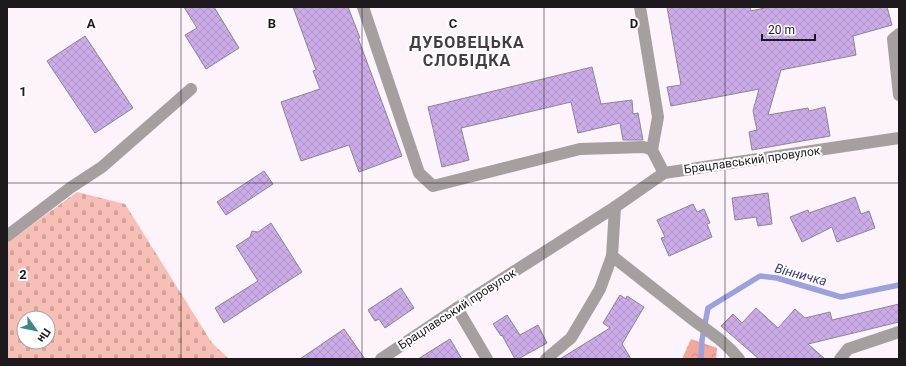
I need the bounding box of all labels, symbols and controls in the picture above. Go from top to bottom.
text: A [87,16,96,31]
text: B [268,16,276,31]
text: C [449,16,458,31]
text: D [630,16,638,31]
scale bar [762,16,815,42]
text: 20 m [768,23,795,37]
district label: ДУБОВЕЦЬКА СЛОБІДКА [409,33,525,70]
text: 1 [19,84,27,99]
street label: Брацлавський провулок [683,143,822,176]
water label: Вінничка [773,260,829,289]
street label: Брацлавський провулок [396,265,519,352]
text: 2 [19,267,27,282]
north arrow [16,310,56,350]
text: Пн [35,326,53,345]

